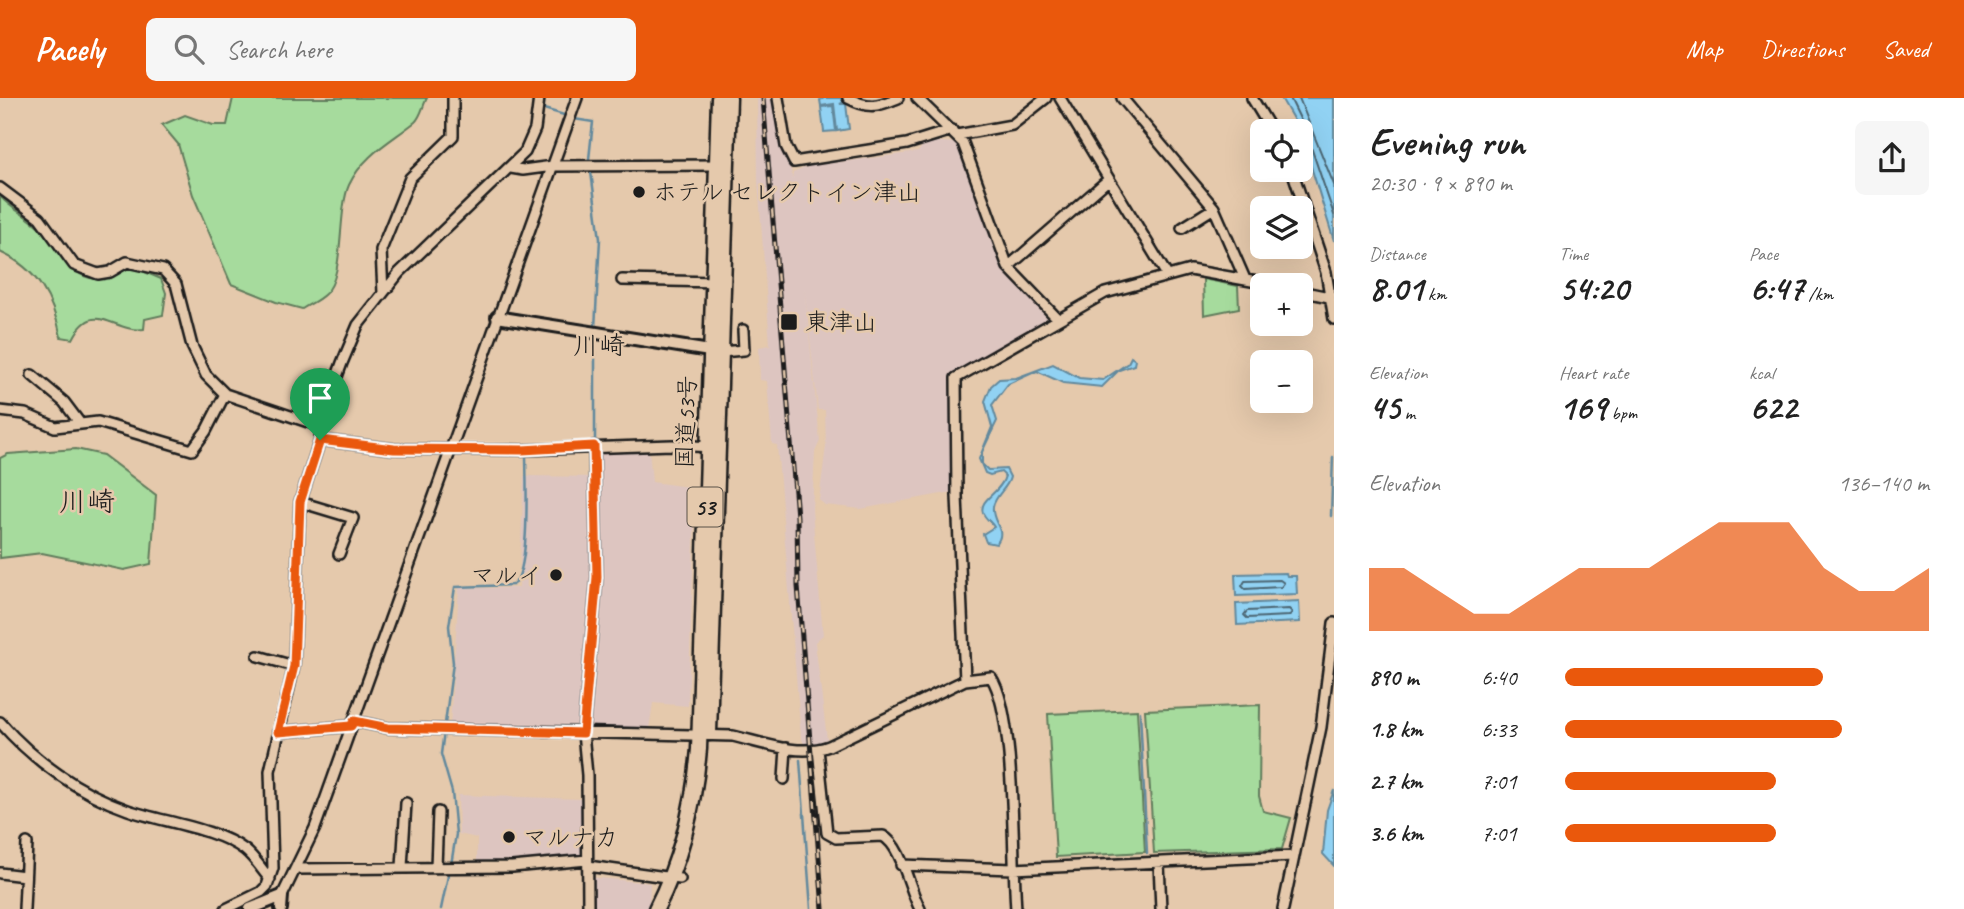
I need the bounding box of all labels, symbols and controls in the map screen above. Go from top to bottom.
search box [146,18,636,81]
text: Pacely [35,28,104,70]
icon: search [170,30,208,68]
text: Search here [226,33,332,66]
text: Map [1686,34,1723,64]
text: Directions [1761,34,1844,64]
text: Saved [1882,34,1929,64]
map controls [1250,119,1313,413]
button: locate [1250,119,1313,182]
text: Evening run [1369,119,1525,166]
button: share [1855,121,1929,195]
text: 20:30 · 9 × 890 m [1369,169,1512,198]
place label: ホテル セレクトイン津山 [653,177,921,207]
marker: ホテル セレクトイン津山 [631,184,647,200]
button: layers [1250,196,1313,259]
text: Distance [1369,242,1426,266]
text: Time [1559,242,1588,266]
text: Pace [1749,242,1778,266]
text: 8.01 [1369,266,1423,311]
text: 54:20 [1559,266,1628,311]
text: 6:47 [1749,266,1804,311]
button: + [1250,273,1313,336]
text: km [1423,282,1446,306]
text: /km [1804,282,1833,306]
place label: 東津山 [805,307,877,337]
marker: 東津山 [779,312,799,332]
district label: 川崎 [573,329,625,362]
button: − [1250,350,1313,413]
text: Elevation [1369,361,1427,385]
text: Heart rate [1559,361,1628,385]
text: kcal [1749,361,1774,385]
pin [290,368,350,440]
street label: 国道53号 [669,375,703,469]
icon: arrive [301,379,339,417]
text: 45 [1369,385,1400,430]
text: 169 [1559,385,1607,430]
text: 622 [1749,385,1797,430]
text: m [1400,401,1415,425]
text: bpm [1607,401,1637,425]
text: Elevation [1369,469,1440,498]
text: 136–140 m [1838,469,1929,498]
district label: 川崎 [59,484,115,519]
road number: 53 [688,488,722,526]
place label: マルイ [470,560,542,590]
marker: マルイ [548,567,564,583]
text: 890 m [1369,663,1418,692]
text: 6:40 [1481,663,1517,692]
text: 1.8 km [1369,715,1423,744]
text: 6:33 [1481,715,1517,744]
text: 2.7 km [1369,767,1422,796]
text: 7:01 [1481,767,1517,796]
text: 3.6 km [1369,819,1423,848]
text: 7:01 [1481,819,1517,848]
place label: マルナカ [523,822,619,852]
marker: マルナカ [501,829,517,845]

